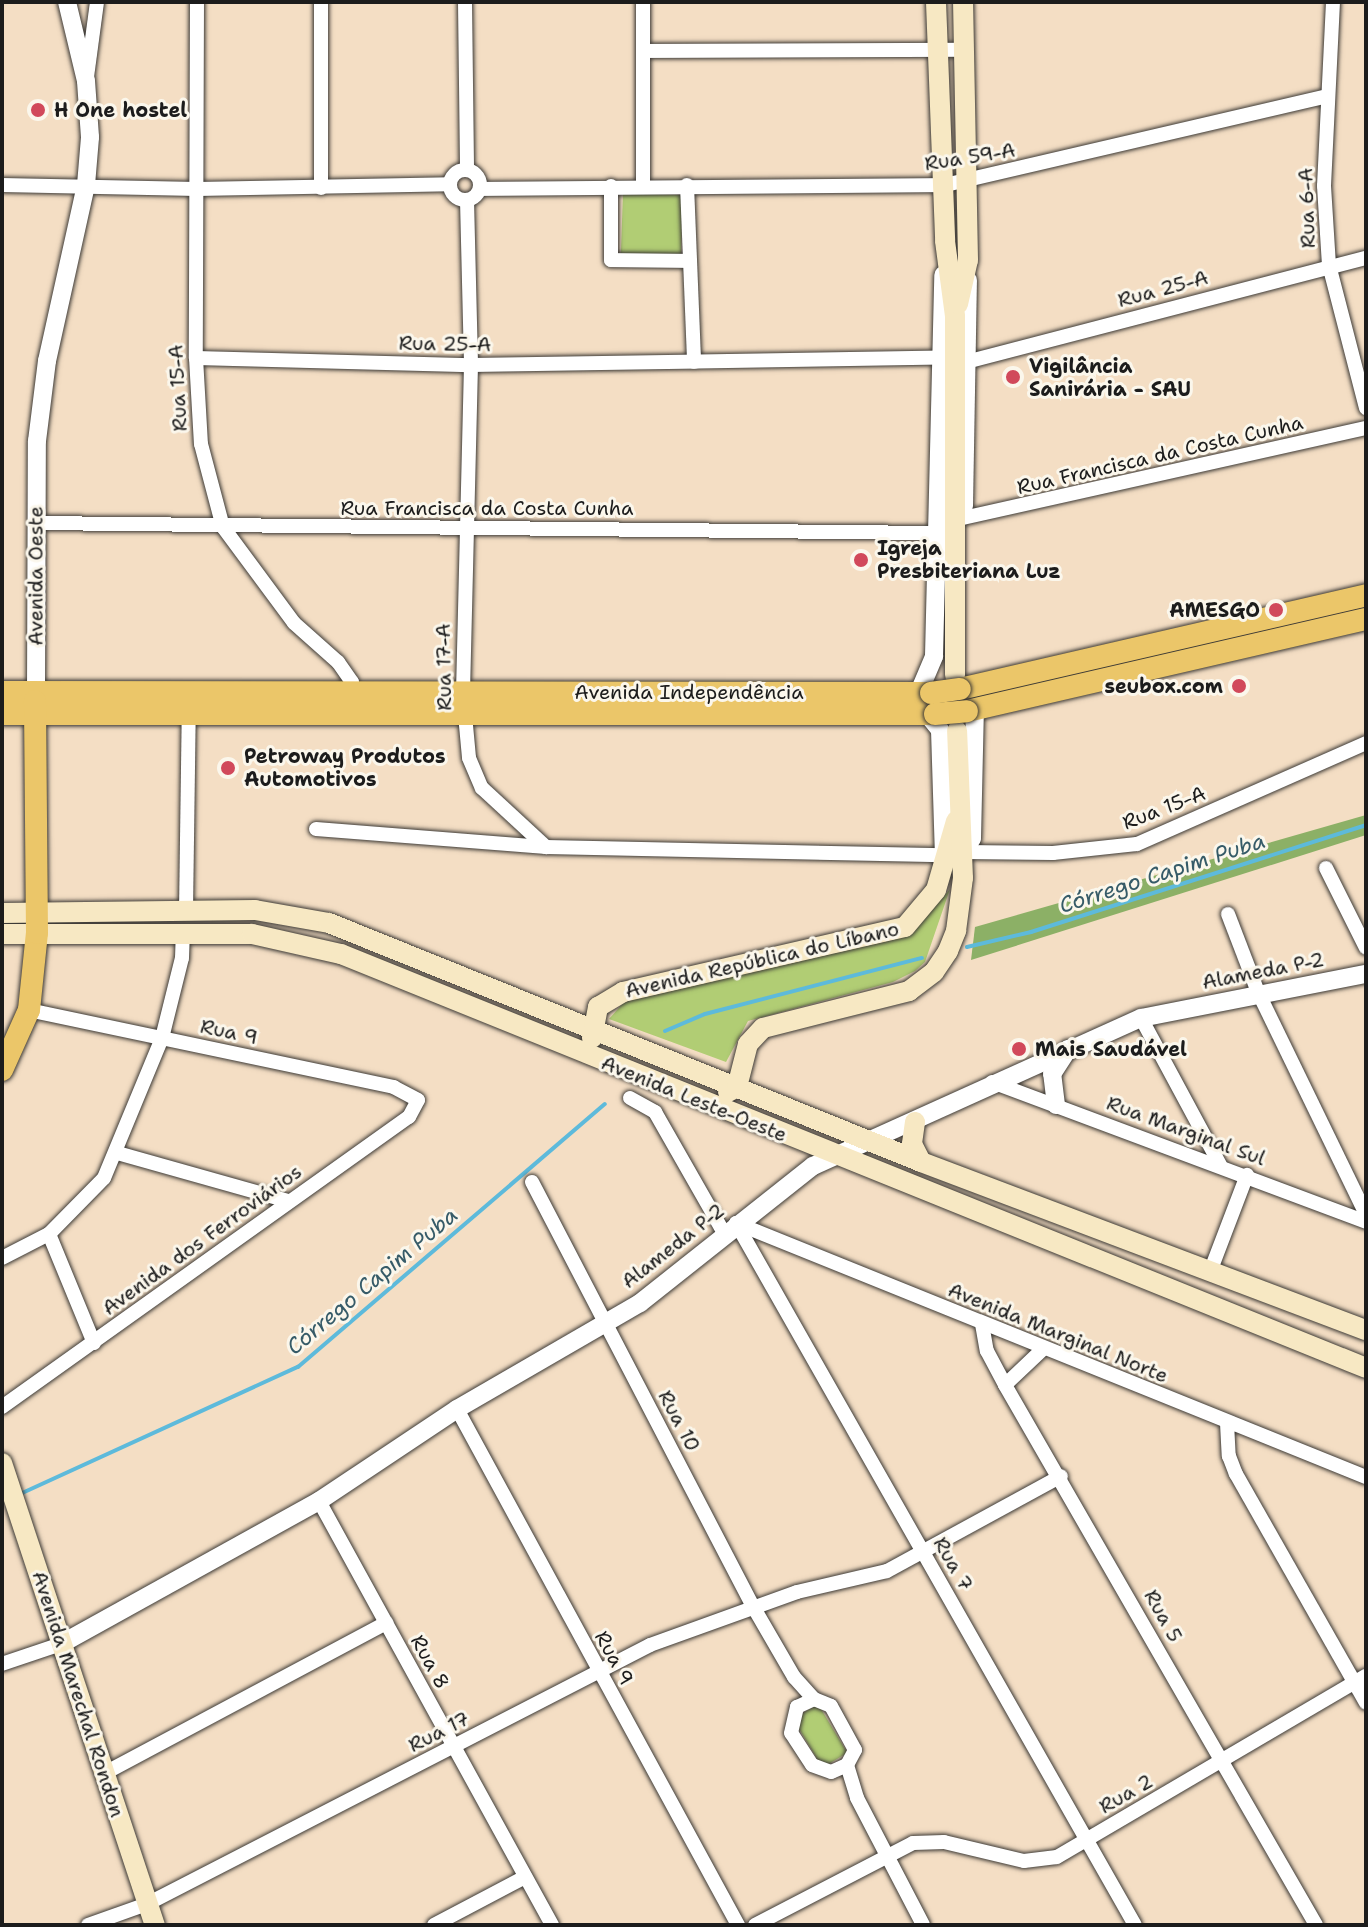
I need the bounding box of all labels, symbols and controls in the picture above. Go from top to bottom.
place label: H One hostel [54,98,187,122]
marker: H One hostel [29,101,47,119]
street label: Rua 59-A [923,138,1017,176]
street label: Rua 6-A [1294,167,1320,249]
street label: Rua 25-A [1115,265,1211,313]
street label: Rua 25-A [398,331,492,357]
street label: Rua 15-A [164,344,192,432]
place label: Vigilância Sanirária - SAU [1029,354,1191,401]
marker: Vigilância Sanirária - SAU [1004,368,1022,386]
street label: Rua Francisca da Costa Cunha [1015,410,1305,500]
street label: Rua Francisca da Costa Cunha [341,496,633,520]
street label: Avenida Oeste [24,506,48,646]
place label: Igreja Presbiteriana Luz [877,536,1061,583]
marker: Igreja Presbiteriana Luz [852,551,870,569]
place label: AMESGO [1169,598,1260,622]
marker: AMESGO [1267,601,1285,619]
street label: Rua 17-A [431,623,457,711]
place label: seubox.com [1104,674,1223,698]
marker: seubox.com [1230,677,1248,695]
street label: Avenida Independência [574,680,804,704]
place label: Petroway Produtos Automotivos [244,744,446,791]
marker: Petroway Produtos Automotivos [219,759,237,777]
street label: Rua 15-A [1119,781,1209,835]
water label: Córrego Capim Puba [1056,827,1268,919]
street label: Avenida República do Líbano [623,917,901,1003]
street label: Alameda P-2 [1200,947,1326,995]
street label: Rua 9 [198,1014,260,1050]
place label: Mais Saudável [1035,1037,1187,1061]
marker: Mais Saudável [1010,1040,1028,1058]
street label: Avenida Leste-Oeste [598,1051,790,1147]
street label: Rua Marginal Sul [1103,1091,1269,1171]
street label: Avenida dos Ferroviários [98,1160,306,1320]
street label: Alameda P-2 [617,1198,729,1294]
water label: Córrego Capim Puba [281,1202,463,1360]
street label: Avenida Marginal Norte [945,1278,1171,1388]
street label: Rua 10 [653,1386,705,1456]
street label: Rua 7 [928,1533,978,1595]
street label: Avenida Marechal Rondon [27,1568,129,1820]
street label: Rua 5 [1139,1586,1187,1646]
street label: Rua 9 [589,1627,639,1689]
street label: Rua 8 [405,1631,455,1693]
street label: Rua 17 [404,1706,474,1758]
street label: Rua 2 [1095,1769,1157,1819]

